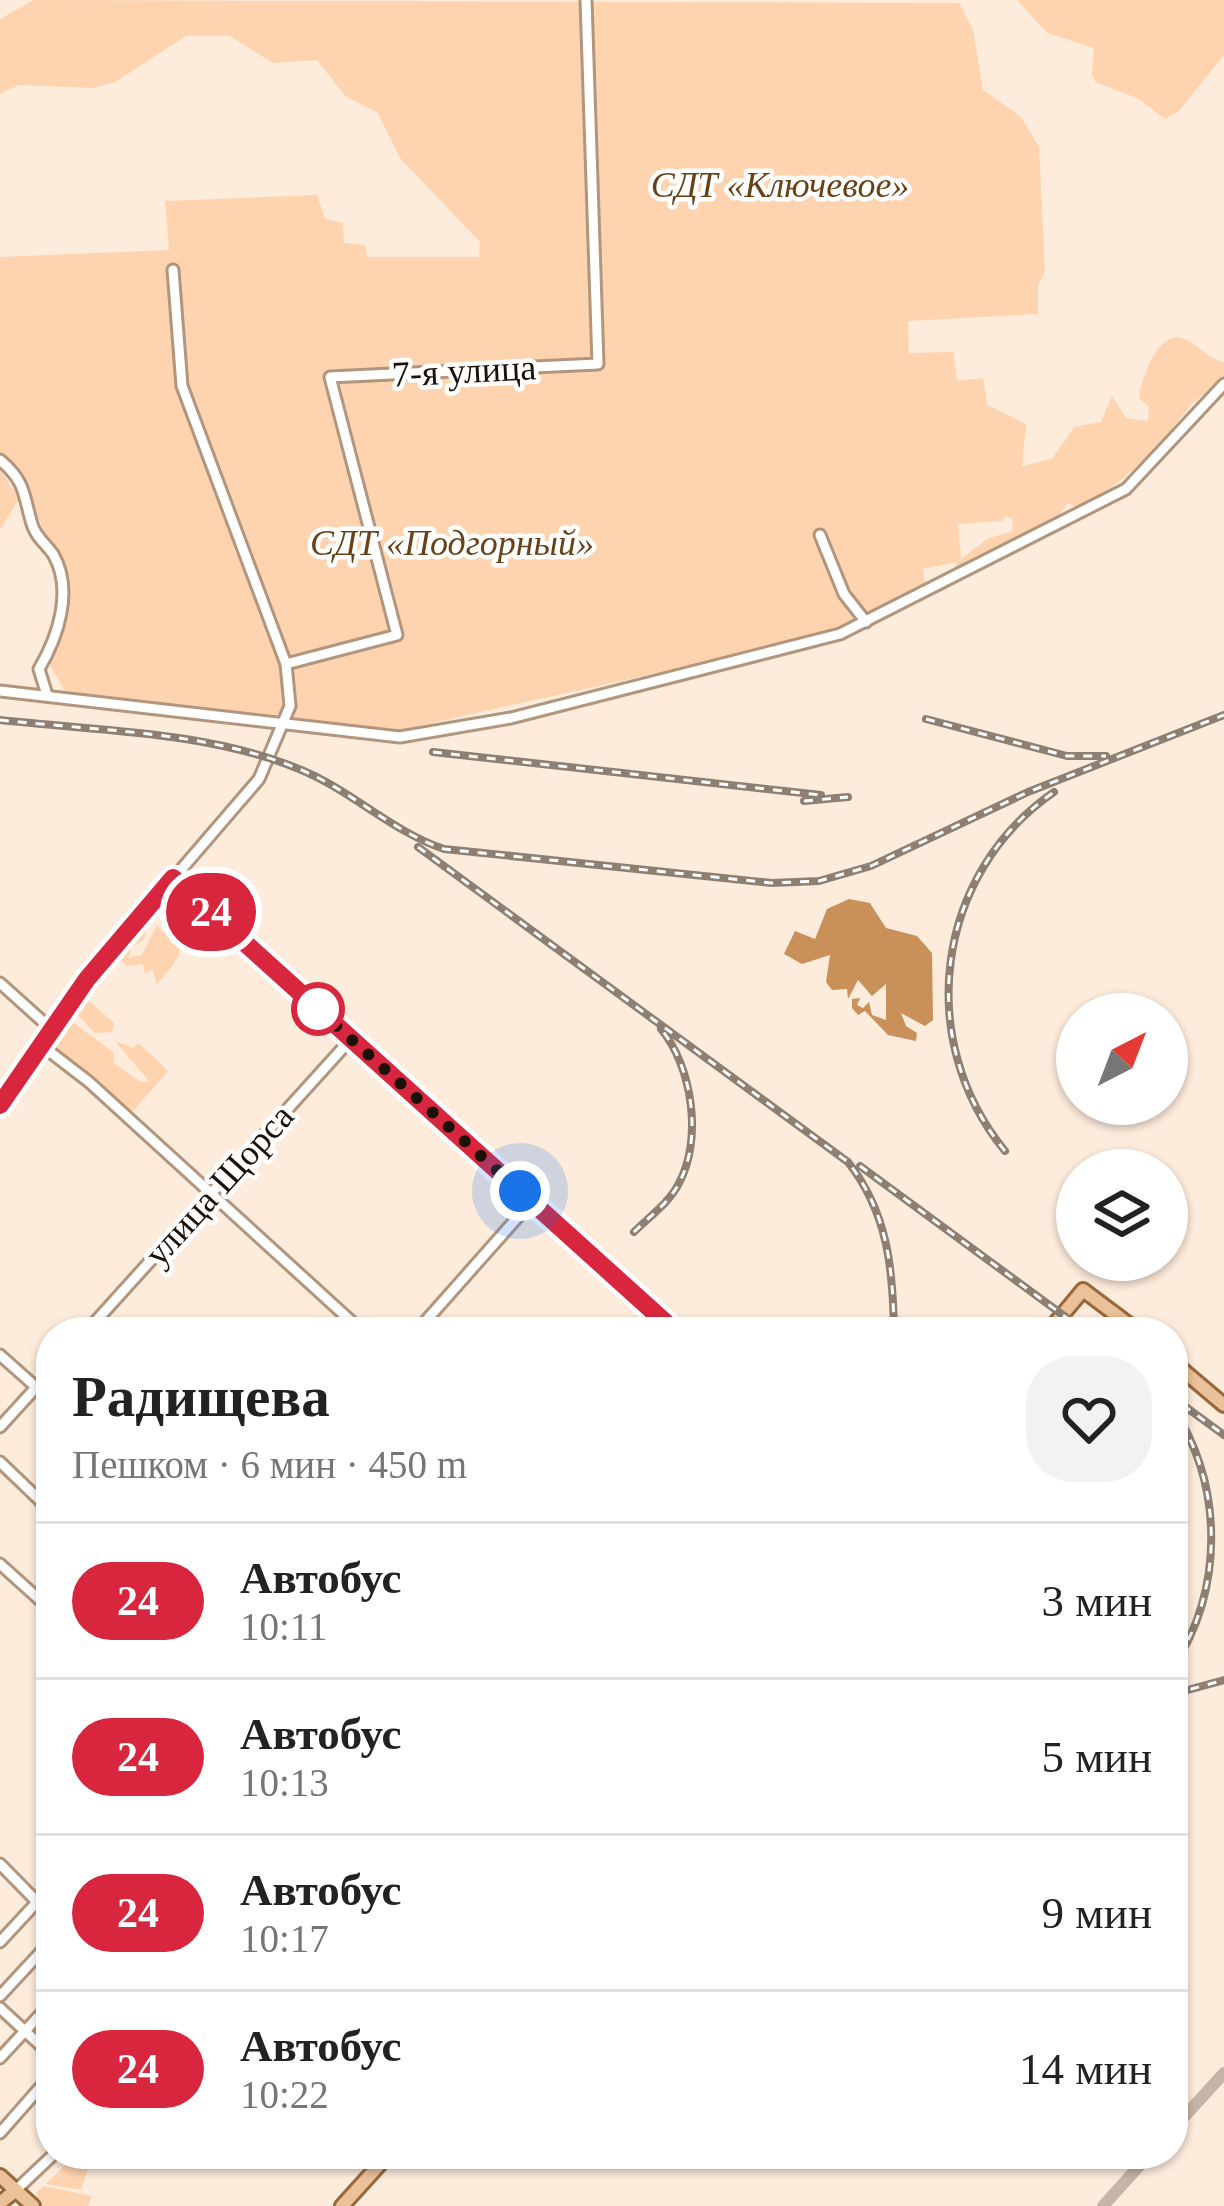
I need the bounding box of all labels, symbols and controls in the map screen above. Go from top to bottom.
park label: СДТ «Ключевое» [651,165,909,205]
street label: 7-я улица [391,347,537,395]
park label: СДТ «Подгорный» [310,523,594,563]
line badge: 24 [157,873,265,951]
text: 24 [190,889,232,935]
unlabelled marker [293,984,343,1034]
north arrow [1056,993,1188,1125]
map controls [1056,993,1188,1281]
street label: улица Щорса [136,1096,302,1274]
button: layers [1056,1149,1188,1281]
your location [490,1161,550,1221]
button: heart [1026,1356,1152,1482]
text: Радищева [72,1365,330,1428]
text: Пешком · 6 мин · 450 m [72,1443,467,1486]
text: Автобус [240,1553,402,1603]
text: 3 мин [1042,1576,1152,1626]
text: 24 [117,1578,159,1624]
text: 10:11 [240,1605,327,1648]
text: Автобус [240,1709,402,1759]
text: 5 мин [1042,1732,1152,1782]
text: 24 [117,1734,159,1780]
text: 10:13 [240,1761,329,1804]
text: Автобус [240,1865,402,1915]
text: 9 мин [1042,1888,1152,1938]
text: 24 [117,1890,159,1936]
text: 10:17 [240,1917,329,1960]
text: Автобус [240,2021,402,2071]
text: 14 мин [1019,2044,1152,2094]
text: 24 [117,2046,159,2092]
text: 10:22 [240,2073,329,2116]

